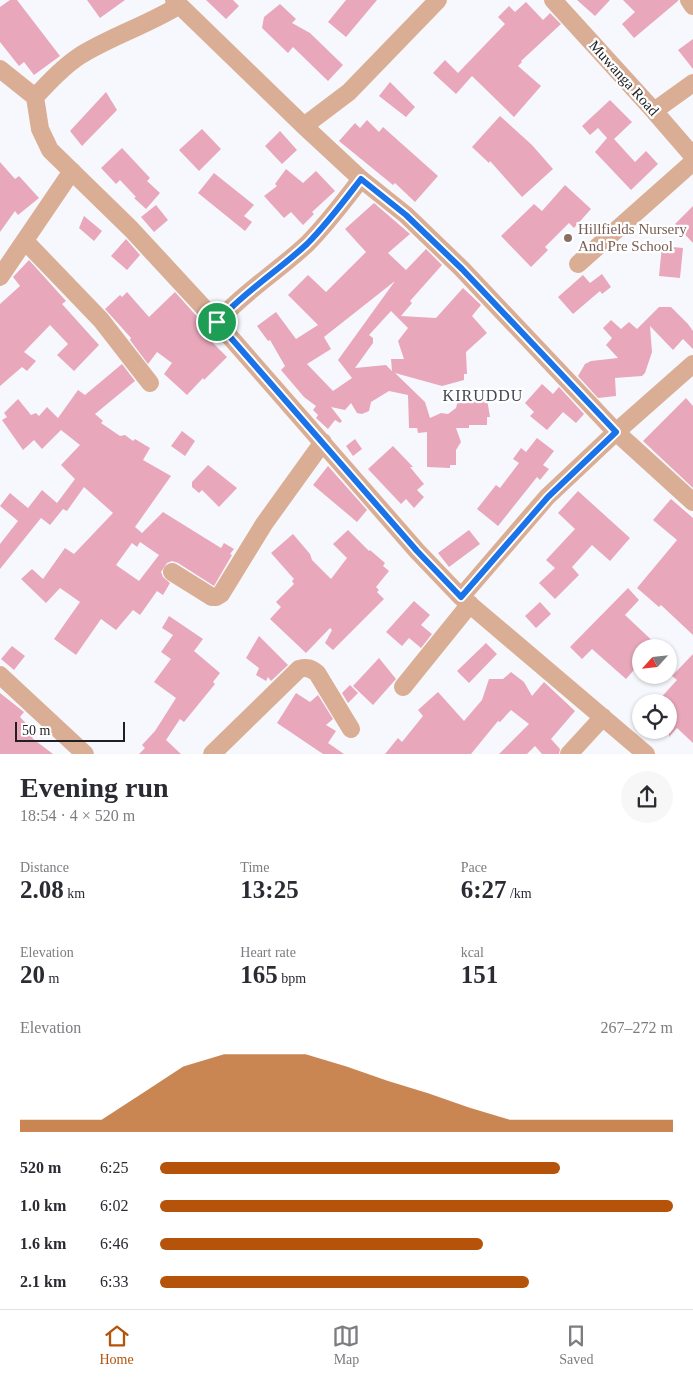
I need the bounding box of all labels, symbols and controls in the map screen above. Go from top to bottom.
street label: Muwanga Road [586,37,662,119]
place label: Hillfields Nursery And Pre School [578,221,687,254]
marker: Hillfields Nursery And Pre School [562,232,574,244]
pin [196,301,238,343]
icon: arrive [203,308,231,336]
district label: KIRUDDU [443,387,523,404]
north arrow [632,639,678,684]
map controls [632,639,677,739]
button: locate [632,694,677,739]
scale bar [15,719,125,742]
text: 50 m [22,723,50,738]
button: share [621,771,673,823]
text: Evening run [20,772,169,803]
text: 18:54 · 4 × 520 m [20,807,135,824]
text: Distance [20,860,69,875]
text: Time [240,860,269,875]
text: Pace [461,860,487,875]
text: 2.08 [20,876,64,903]
text: 13:25 [240,876,299,903]
text: 6:27 [461,876,506,903]
text: km [64,886,85,901]
text: /km [506,886,532,901]
text: Elevation [20,945,74,960]
text: Heart rate [240,945,296,960]
text: kcal [461,945,484,960]
text: 20 [20,961,45,988]
text: 165 [240,961,278,988]
text: 151 [461,961,498,988]
text: m [45,971,59,986]
text: bpm [278,971,306,986]
text: Elevation [20,1019,81,1036]
text: 267–272 m [601,1019,673,1036]
text: 520 m [20,1159,61,1176]
text: 6:25 [100,1159,128,1176]
text: 1.0 km [20,1197,66,1214]
text: 6:02 [100,1197,128,1214]
text: 1.6 km [20,1235,66,1252]
text: 6:46 [100,1235,128,1252]
text: 2.1 km [20,1273,66,1290]
text: 6:33 [100,1273,128,1290]
tab: Home [99,1322,134,1368]
tab: Map [332,1322,360,1368]
tab: Saved [559,1322,594,1368]

